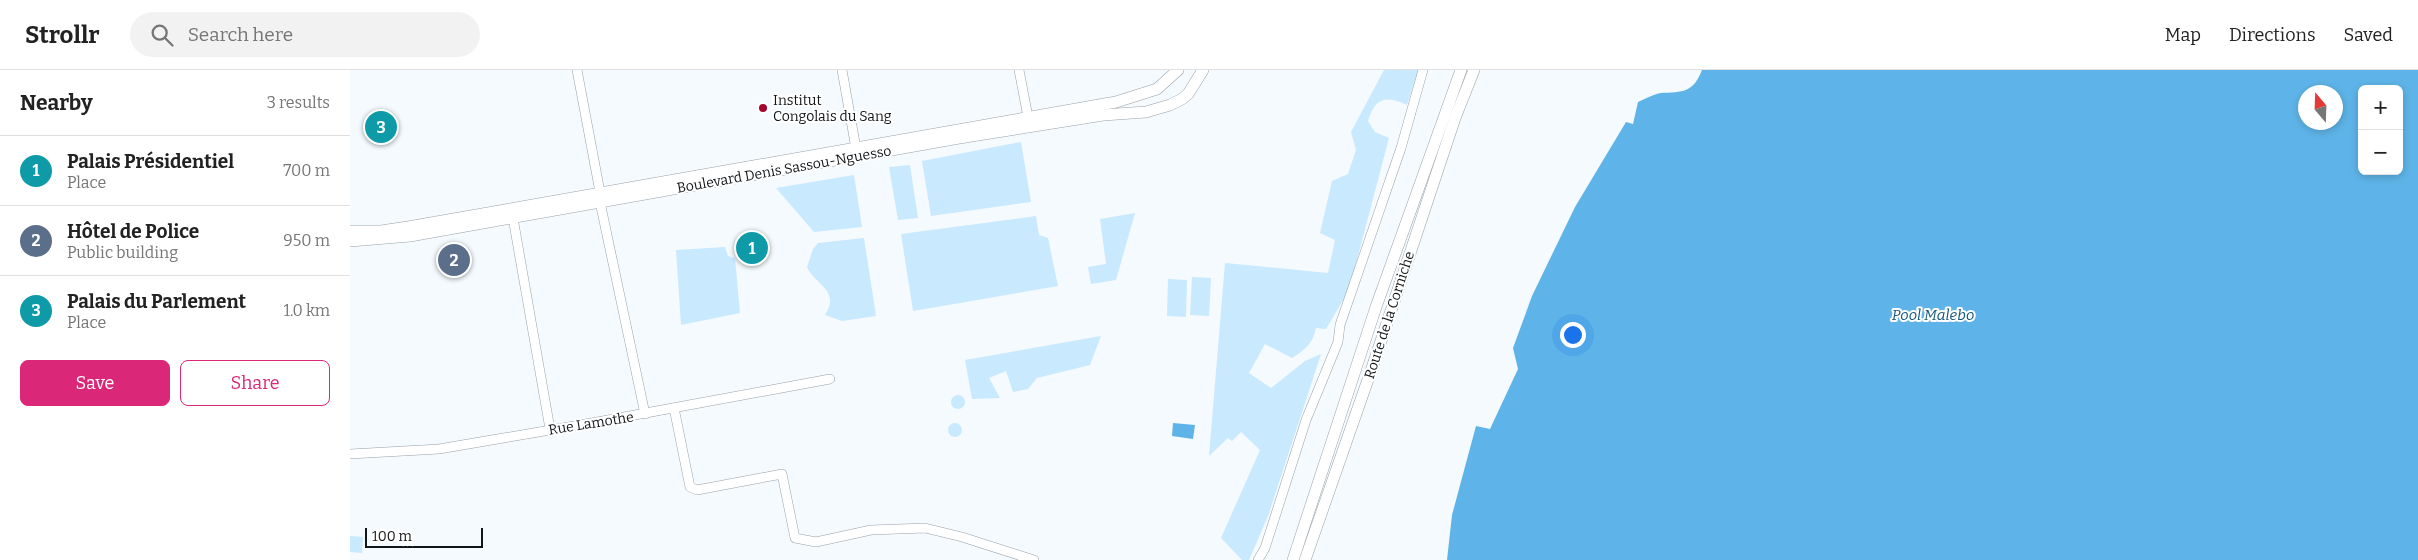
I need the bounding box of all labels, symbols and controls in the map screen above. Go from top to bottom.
search box [130,12,480,57]
text: Strollr [25,21,100,49]
icon: search [148,21,176,49]
text: Search here [188,23,293,46]
text: Map [2165,24,2201,46]
text: Directions [2229,24,2316,46]
text: Saved [2344,24,2393,46]
north arrow [2298,85,2343,130]
map controls [2358,85,2403,175]
button: + [2358,85,2403,130]
text: Nearby [20,90,93,116]
place label: Institut Congolais du Sang [773,92,892,125]
text: 3 results [267,93,330,112]
marker: Institut Congolais du Sang [757,102,769,114]
pin: 3 [365,108,397,146]
button: − [2358,130,2403,175]
street label: Boulevard Denis Sassou-Nguesso [675,142,893,197]
text: Palais Présidentiel [67,150,234,173]
text: 1 [33,161,39,180]
text: 700 m [283,161,330,180]
text: Place [67,173,106,192]
text: Hôtel de Police [67,220,199,243]
pin: 1 [736,229,768,267]
text: 2 [31,231,41,250]
text: 950 m [283,231,330,250]
pin: 2 [438,241,470,279]
text: Public building [67,243,178,262]
street label: Route de la Corniche [1361,249,1418,381]
text: Palais du Parlement [67,290,246,313]
text: 3 [31,301,41,320]
text: 1.0 km [283,301,330,320]
water label: Pool Malebo [1892,306,1974,324]
text: Place [67,313,106,332]
your location [1560,322,1586,348]
button: Save [20,360,170,406]
button: Share [180,360,330,406]
street label: Rue Lamothe [547,408,635,439]
scale bar [365,525,482,548]
text: 100 m [372,528,412,545]

